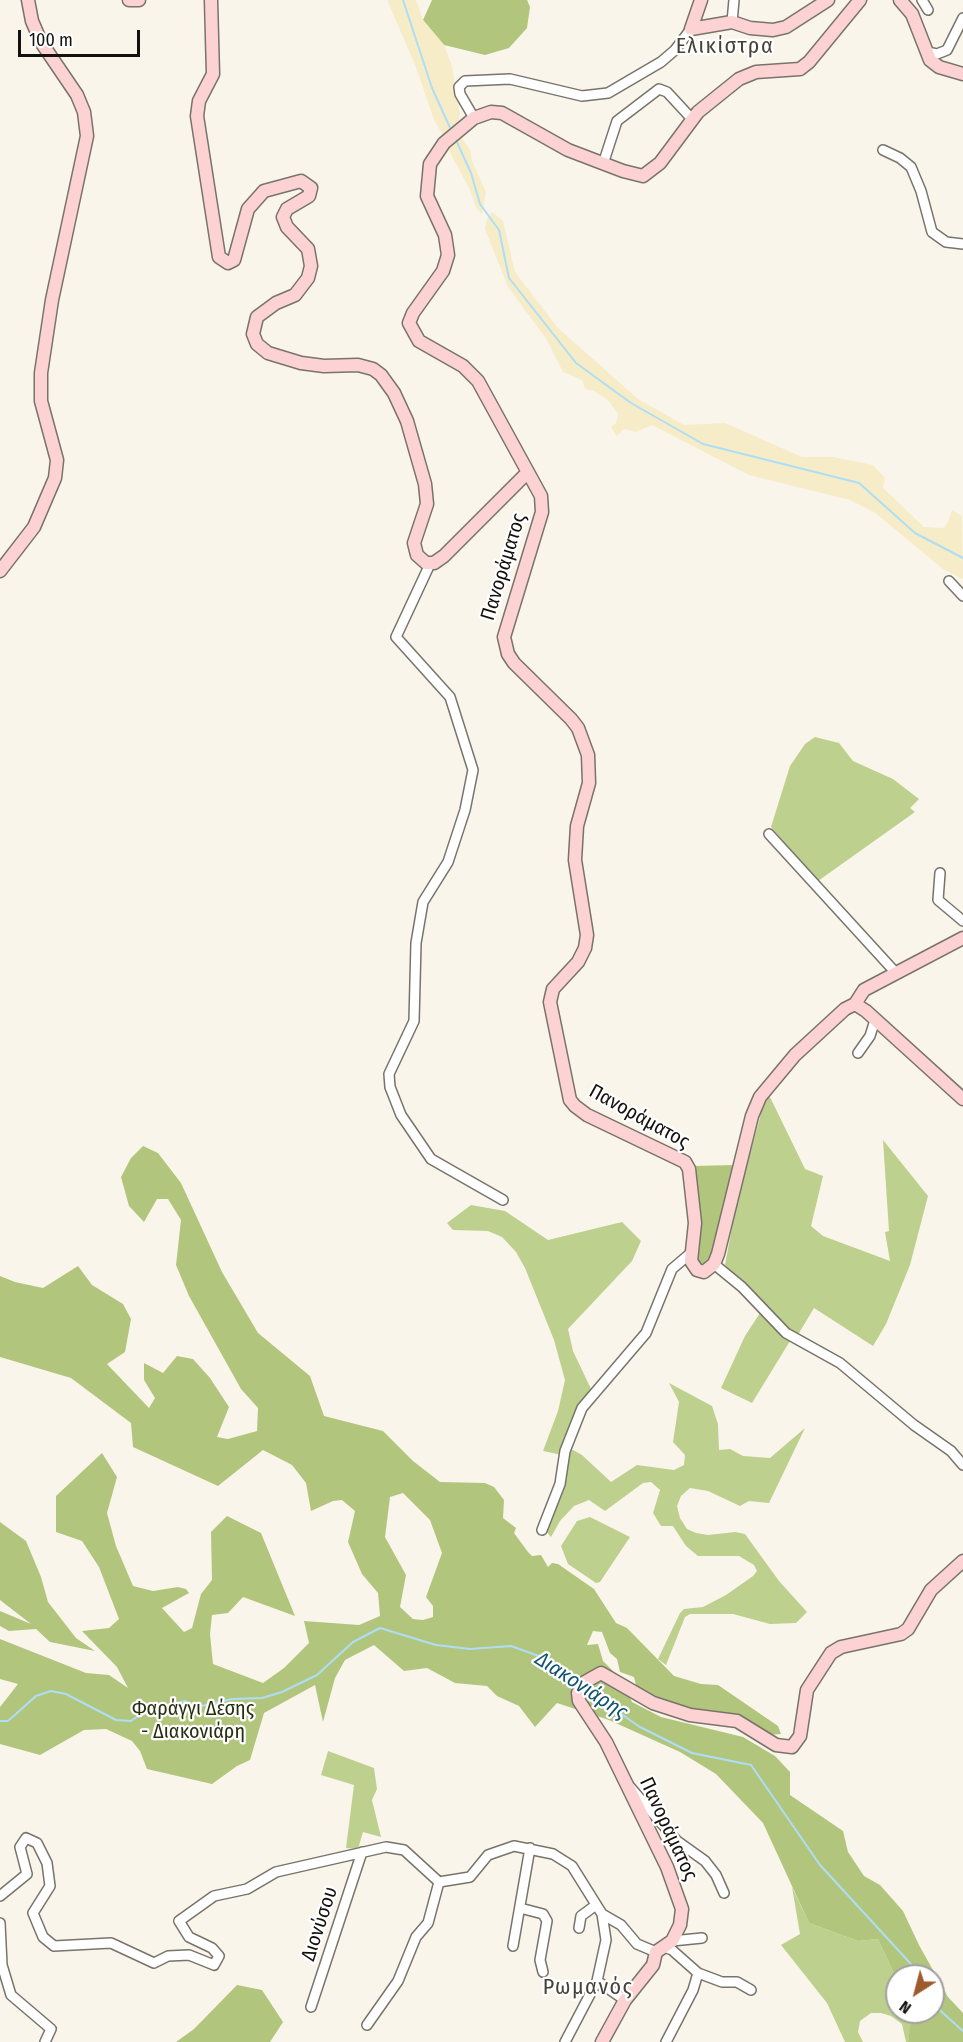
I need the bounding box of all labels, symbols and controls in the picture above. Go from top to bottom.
scale bar [21,18,142,56]
text: 100 m [29,29,73,51]
district label: Ελικίστρα [676,34,774,60]
street label: Πανοράματος [476,510,532,624]
street label: Πανοράματος [585,1080,693,1154]
water label: Διακονιάρης [530,1647,632,1725]
park label: Φαράγγι Δέσης - Διακονιάρη [132,1697,254,1744]
street label: Πανοράματος [634,1774,702,1884]
street label: Διονύσου [297,1884,343,1964]
north arrow [885,1964,945,2024]
district label: Ρωμανός [543,1975,633,2001]
text: N [896,1997,915,2018]

